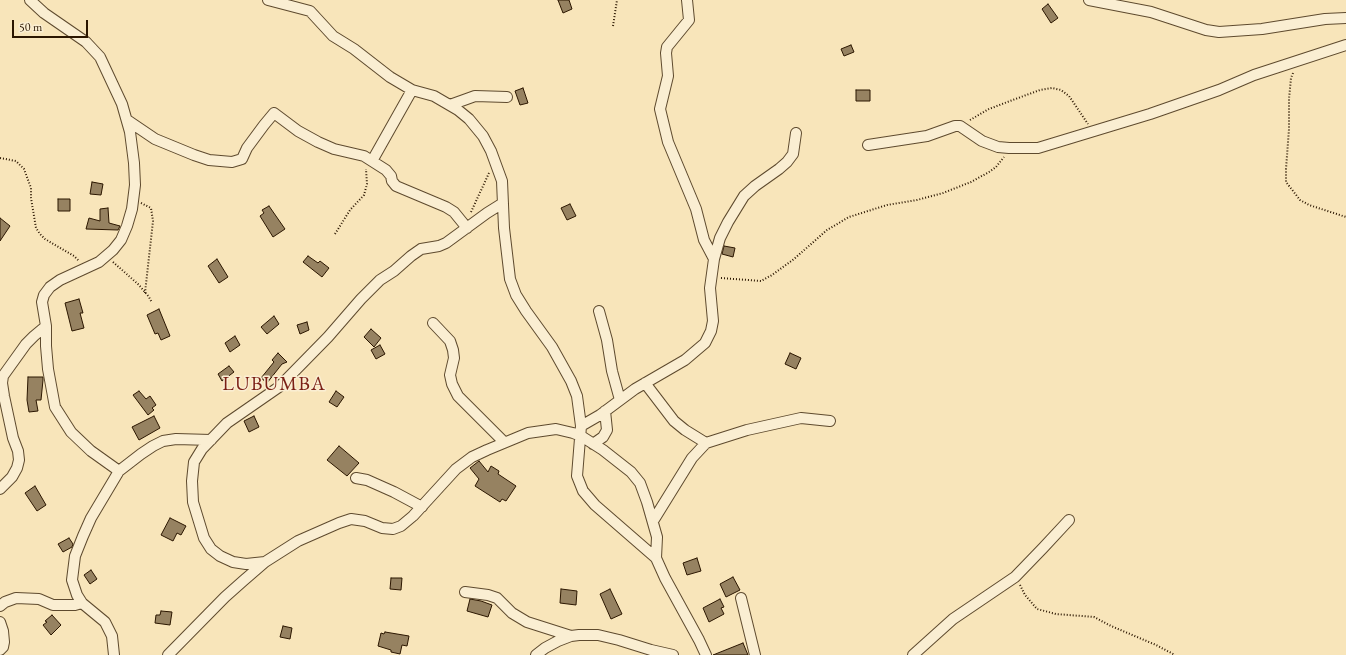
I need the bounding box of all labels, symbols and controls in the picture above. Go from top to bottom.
scale bar [14,12,90,38]
text: 50 m [19,19,42,35]
district label: LUBUMBA [222,373,326,397]

